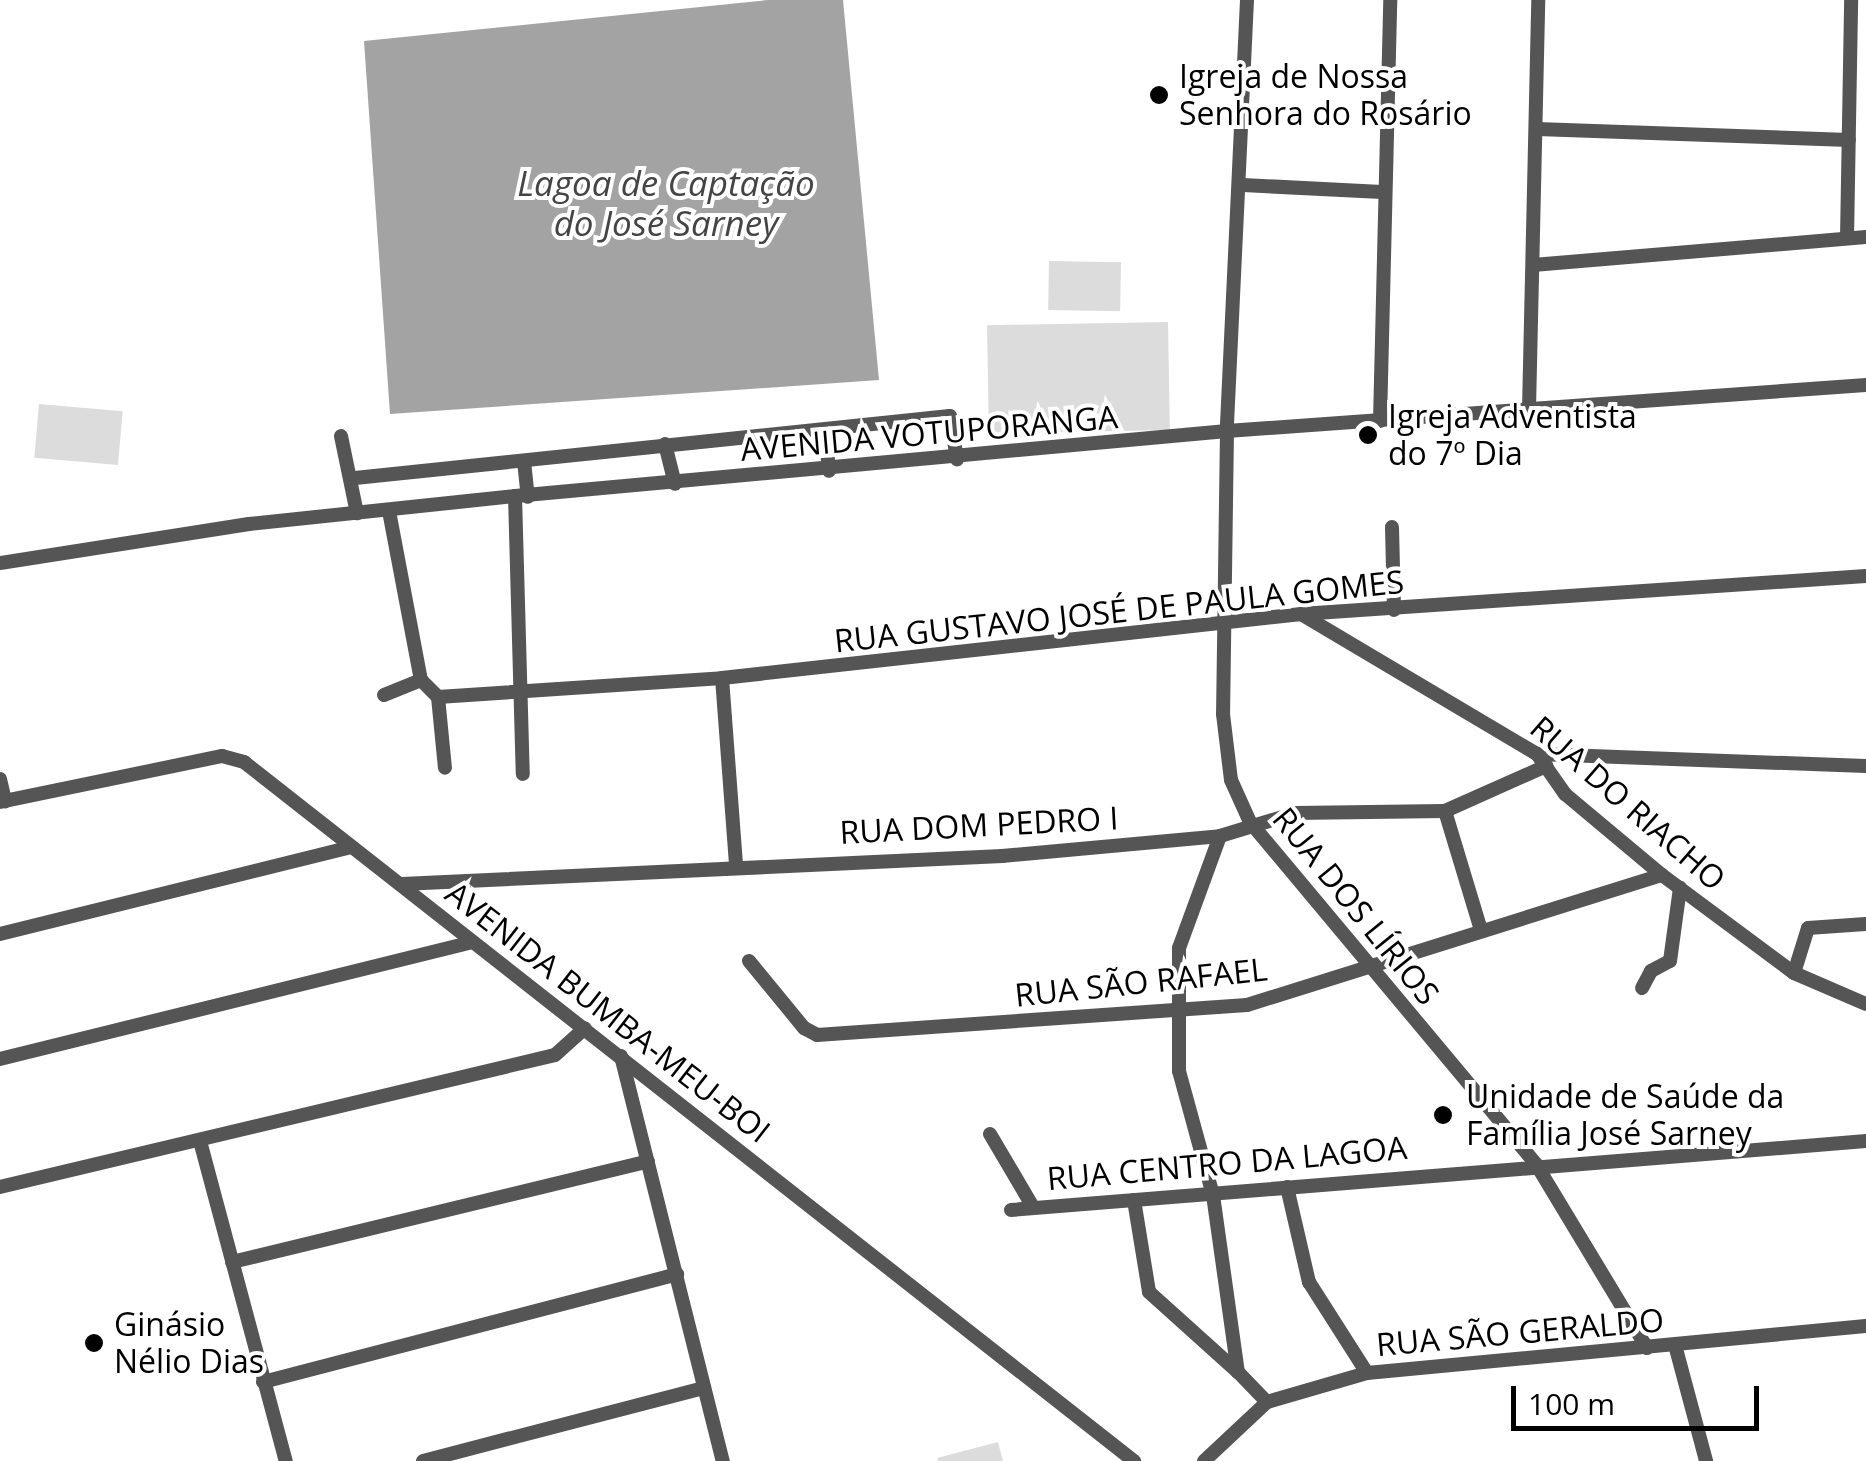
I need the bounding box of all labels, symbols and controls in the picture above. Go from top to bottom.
place label: Igreja de Nossa Senhora do Rosário [1179,58,1472,133]
marker: Igreja de Nossa Senhora do Rosário [1148,84,1170,106]
water label: Lagoa de Captação do José Sarney [517,162,815,244]
street label: AVENIDA VOTUPORANGA [739,397,1119,469]
place label: Igreja Adventista do 7º Dia [1388,398,1637,473]
marker: Igreja Adventista do 7º Dia [1357,424,1379,446]
street label: RUA GUSTAVO JOSÉ DE PAULA GOMES [832,562,1406,660]
street label: RUA DO RIACHO [1523,708,1733,898]
street label: RUA DOM PEDRO I [839,799,1119,851]
street label: RUA DOS LÍRIOS [1265,800,1447,1012]
street label: AVENIDA BUMBA-MEU-BOI [438,874,778,1150]
street label: RUA SÃO RAFAEL [1013,950,1269,1014]
place label: Unidade de Saúde da Família José Sarney [1466,1078,1784,1153]
marker: Unidade de Saúde da Família José Sarney [1430,1102,1456,1128]
street label: RUA CENTRO DA LAGOA [1045,1128,1409,1198]
street label: RUA SÃO GERALDO [1375,1300,1665,1364]
place label: Ginásio Nélio Dias [114,1306,264,1381]
marker: Ginásio Nélio Dias [83,1332,105,1354]
scale bar [1516,1366,1764,1428]
text: 100 m [1528,1383,1615,1424]

